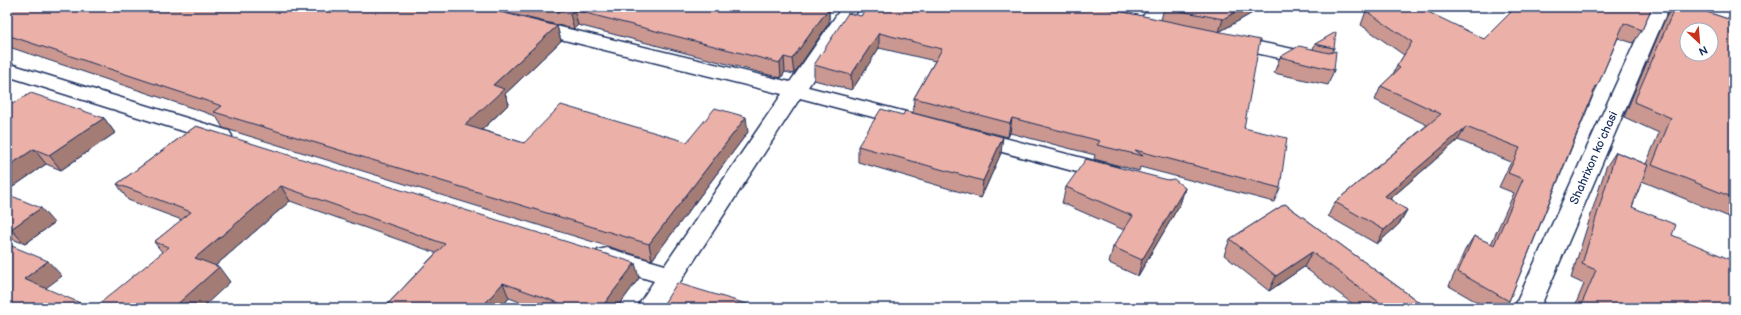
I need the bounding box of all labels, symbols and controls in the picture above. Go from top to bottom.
north arrow [1679,22,1719,62]
text: N [1697,43,1710,58]
street label: Shahrixon koʻchasi [1567,109,1621,207]

